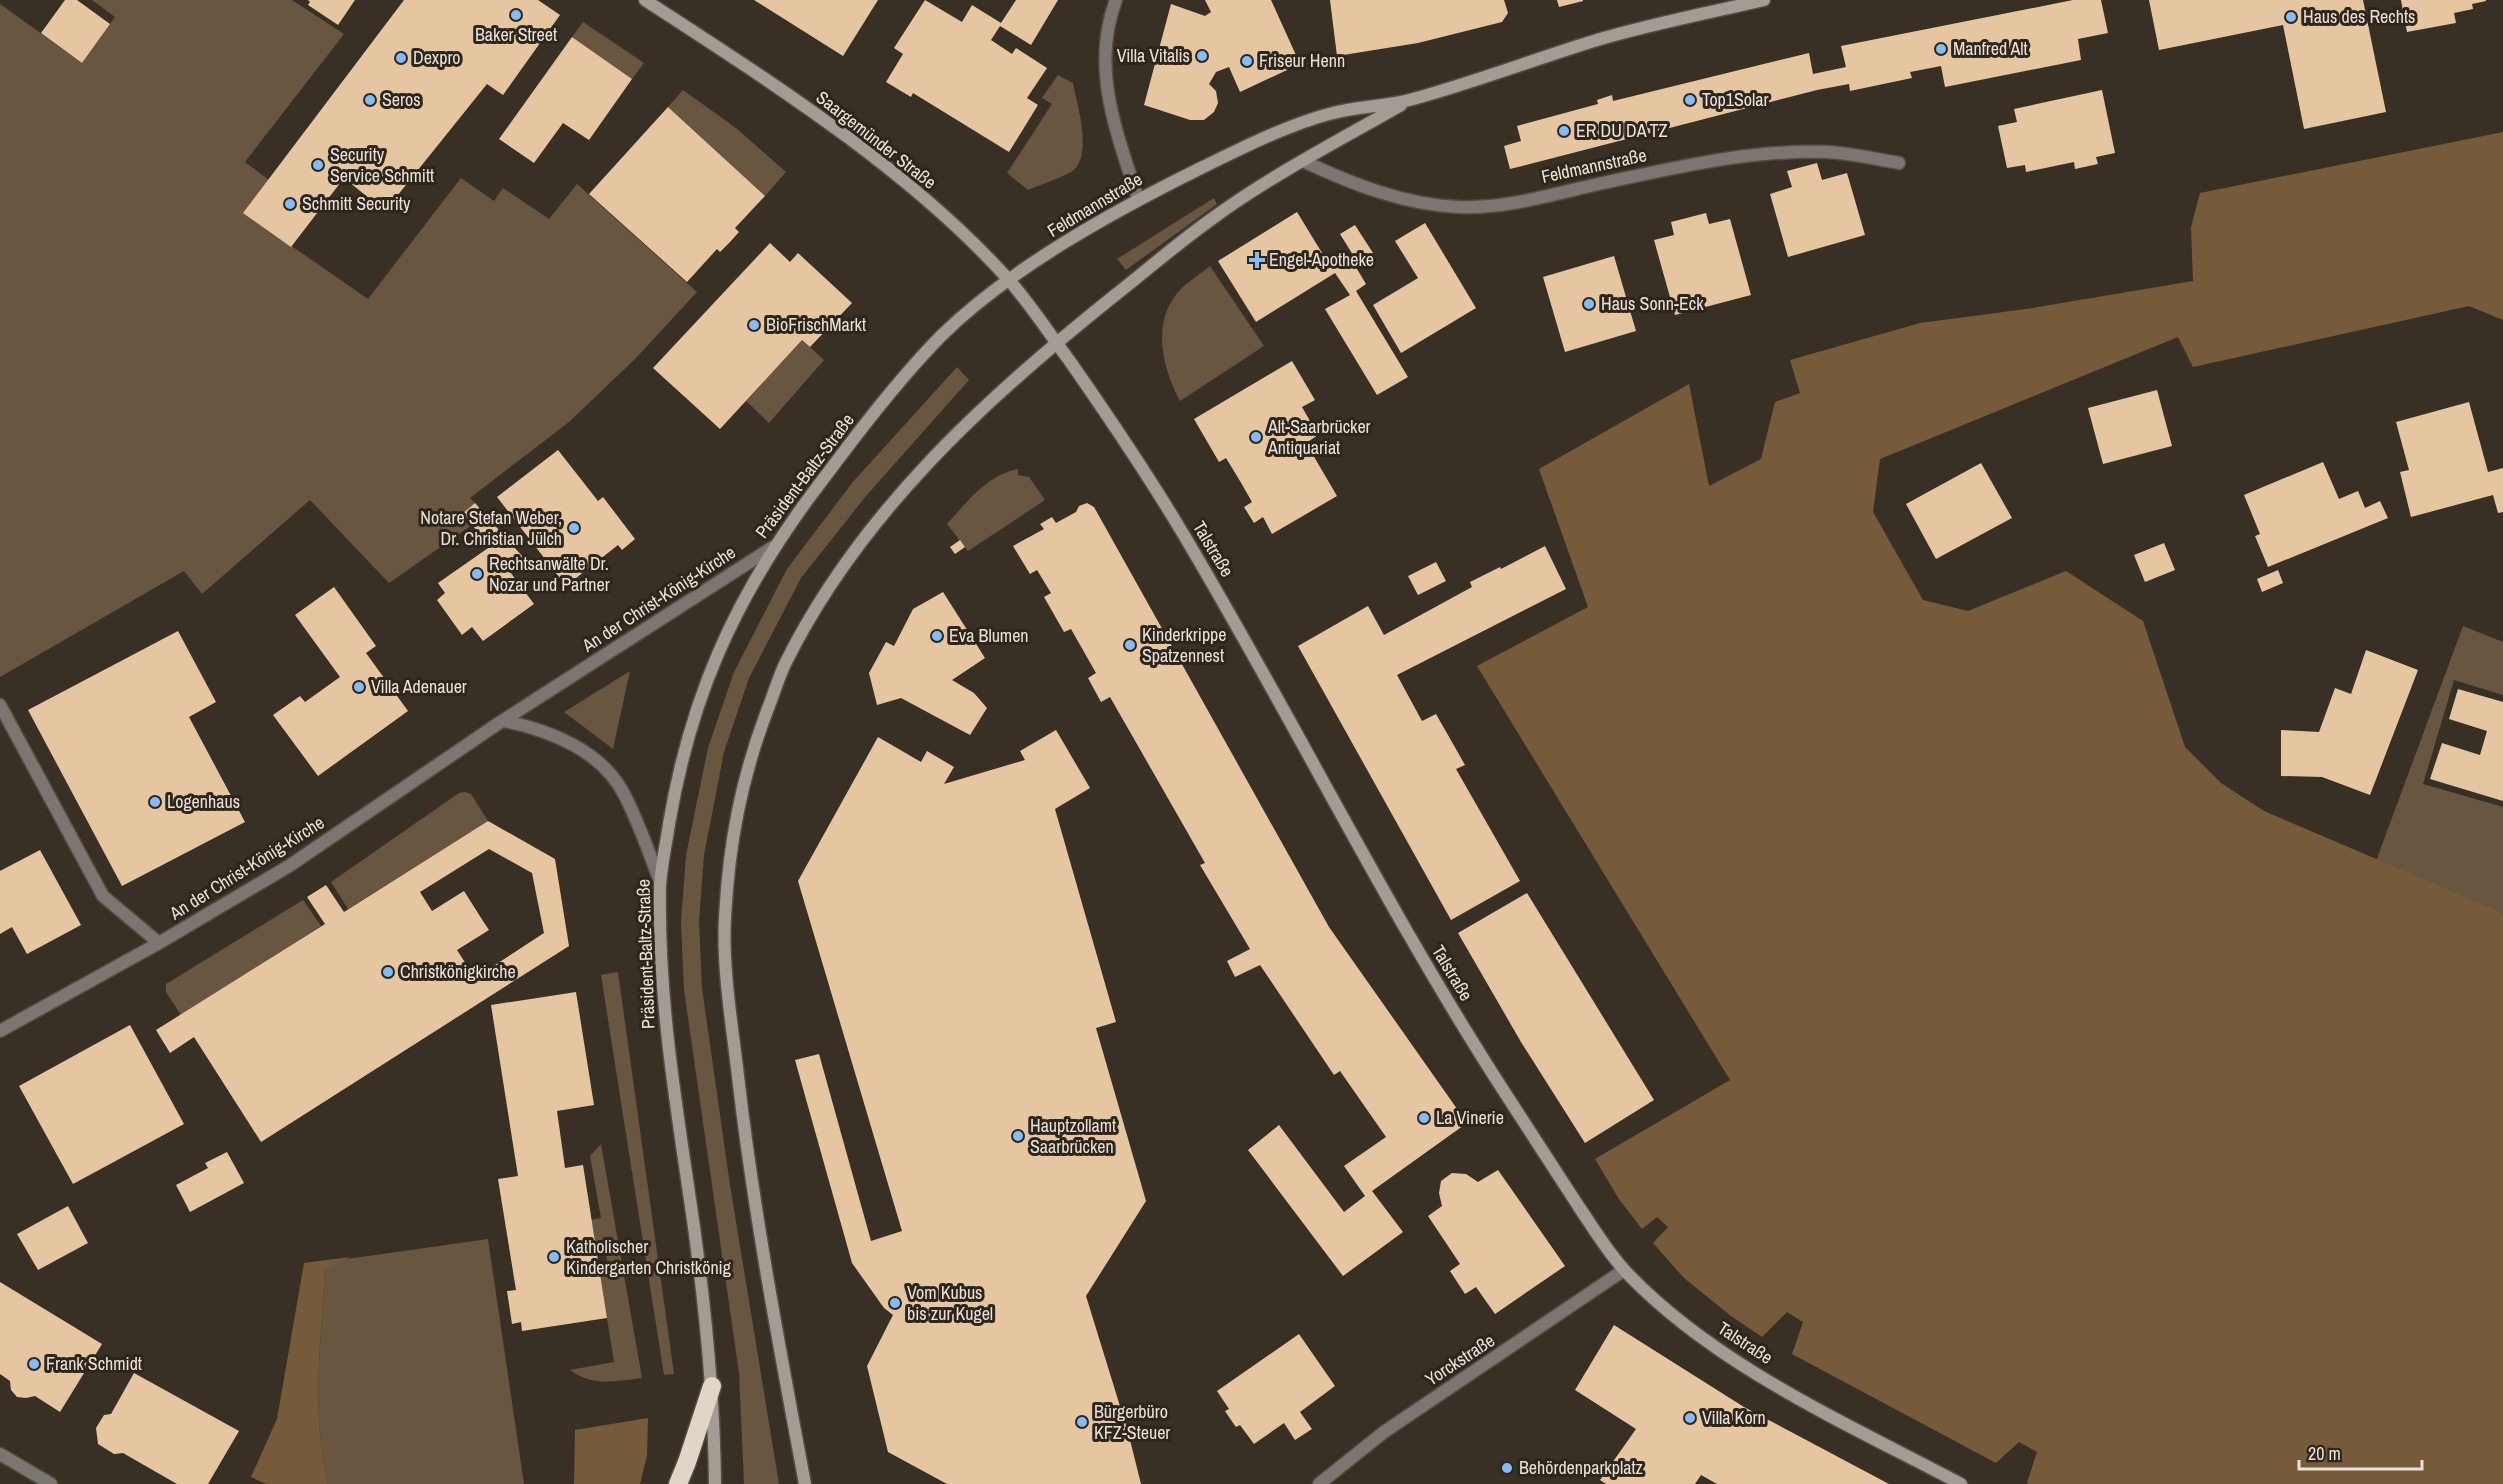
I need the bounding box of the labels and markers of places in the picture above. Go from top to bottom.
place label: Haus des Rechts [2303,4,2415,29]
marker: Baker Street [509,8,523,22]
marker: Haus des Rechts [2284,10,2298,24]
place label: Baker Street [475,22,557,47]
place label: Manfred Alt [1953,36,2028,61]
marker: Manfred Alt [1934,42,1948,56]
place label: Villa Vitalis [1117,43,1190,68]
place label: Dexpro [413,45,461,70]
place label: Friseur Henn [1259,48,1345,73]
marker: Villa Vitalis [1195,49,1209,63]
marker: Dexpro [394,51,408,65]
marker: Friseur Henn [1240,54,1254,68]
place label: Seros [382,87,421,112]
place label: Top1Solar [1702,87,1769,112]
marker: Seros [363,93,377,107]
marker: Top1Solar [1683,93,1697,107]
place label: ER DU DA TZ [1576,118,1668,143]
marker: ER DU DA TZ [1557,124,1571,138]
place label: Security Service Schmitt [330,142,434,188]
marker: Security Service Schmitt [311,158,325,172]
place label: Schmitt Security [302,191,411,216]
marker: Schmitt Security [283,197,297,211]
place label: Engel-Apotheke [1269,247,1374,272]
marker: Engel-Apotheke [1250,253,1264,267]
place label: Haus Sonn-Eck [1601,291,1704,316]
marker: Haus Sonn-Eck [1582,297,1596,311]
place label: BioFrischMarkt [766,312,866,337]
marker: BioFrischMarkt [747,318,761,332]
place label: Alt-Saarbrücker Antiquariat [1267,414,1371,460]
marker: Alt-Saarbrücker Antiquariat [1249,430,1263,444]
place label: Notare Stefan Weber, Dr. Christian Jülch [420,505,562,551]
marker: Notare Stefan Weber, Dr. Christian Jülch [567,521,581,535]
place label: Rechtsanwälte Dr. Nozar und Partner [489,551,610,597]
marker: Rechtsanwälte Dr. Nozar und Partner [470,567,484,581]
place label: Kinderkrippe Spatzennest [1142,622,1227,668]
place label: Eva Blumen [949,623,1029,648]
marker: Eva Blumen [930,629,944,643]
marker: Kinderkrippe Spatzennest [1123,638,1137,652]
place label: Villa Adenauer [371,674,467,699]
marker: Villa Adenauer [352,680,366,694]
place label: Logenhaus [167,789,240,814]
marker: Logenhaus [148,795,162,809]
place label: Christkönigkirche [400,959,516,984]
marker: Christkönigkirche [381,965,395,979]
place label: La Vinerie [1436,1105,1504,1130]
marker: La Vinerie [1417,1111,1431,1125]
place label: Hauptzollamt Saarbrücken [1030,1113,1116,1159]
marker: Hauptzollamt Saarbrücken [1011,1129,1025,1143]
place label: Katholischer Kindergarten Christkönig [566,1234,732,1280]
marker: Katholischer Kindergarten Christkönig [547,1250,561,1264]
place label: Vom Kubus bis zur Kugel [907,1280,993,1326]
marker: Vom Kubus bis zur Kugel [888,1296,902,1310]
place label: Frank Schmidt [46,1351,142,1376]
marker: Frank Schmidt [27,1357,41,1371]
place label: Bürgerbüro KFZ-Steuer [1094,1399,1170,1445]
place label: Villa Korn [1702,1405,1766,1430]
marker: Villa Korn [1683,1411,1697,1425]
marker: Bürgerbüro KFZ-Steuer [1075,1415,1089,1429]
place label: Behördenparkplatz [1519,1455,1643,1480]
marker: Behördenparkplatz [1500,1461,1514,1475]

